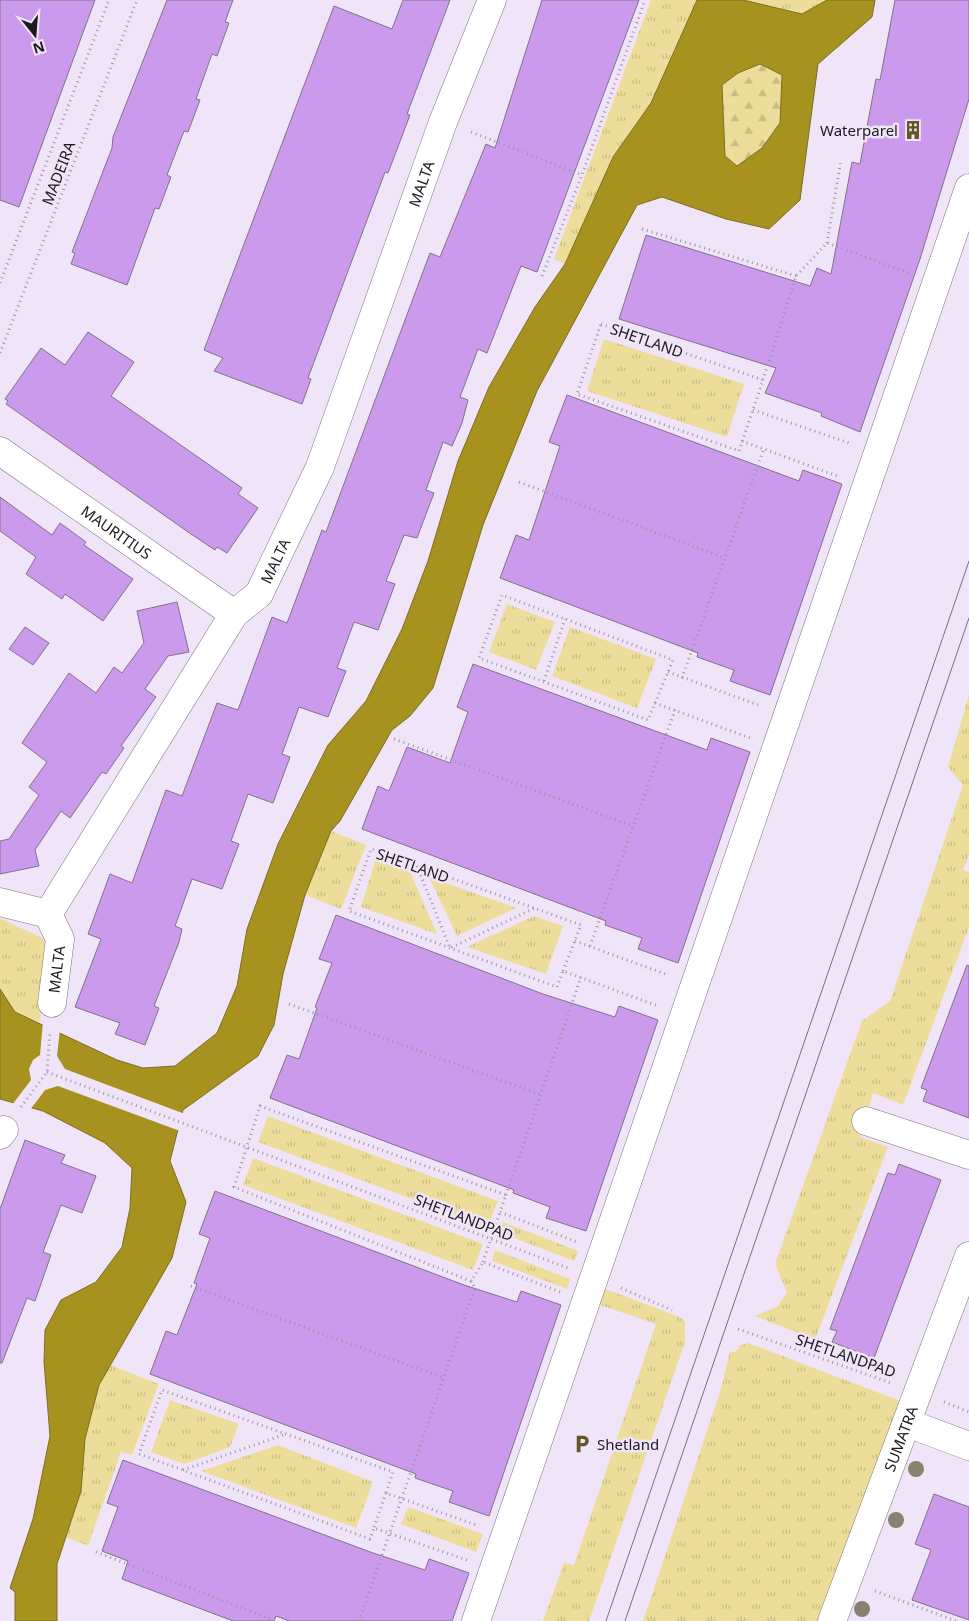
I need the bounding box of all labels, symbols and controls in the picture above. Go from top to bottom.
north arrow [10,10,60,60]
text: N [31,37,47,59]
building icon: Waterparel [902,119,924,141]
place label: Waterparel [820,120,898,140]
street label: MADEIRA [37,138,79,208]
street label: MALTA [404,157,439,209]
street label: SHETLAND [608,318,686,362]
street label: MAURITIUS [77,501,156,564]
street label: MALTA [256,535,294,587]
street label: SHETLAND [374,843,452,887]
street label: MALTA [43,944,69,994]
street label: SHETLANDPAD [412,1189,516,1245]
street label: SHETLANDPAD [793,1329,899,1382]
street label: SUMATRA [879,1402,922,1474]
parking icon: Shetland [571,1433,593,1455]
place label: Shetland [597,1434,659,1454]

